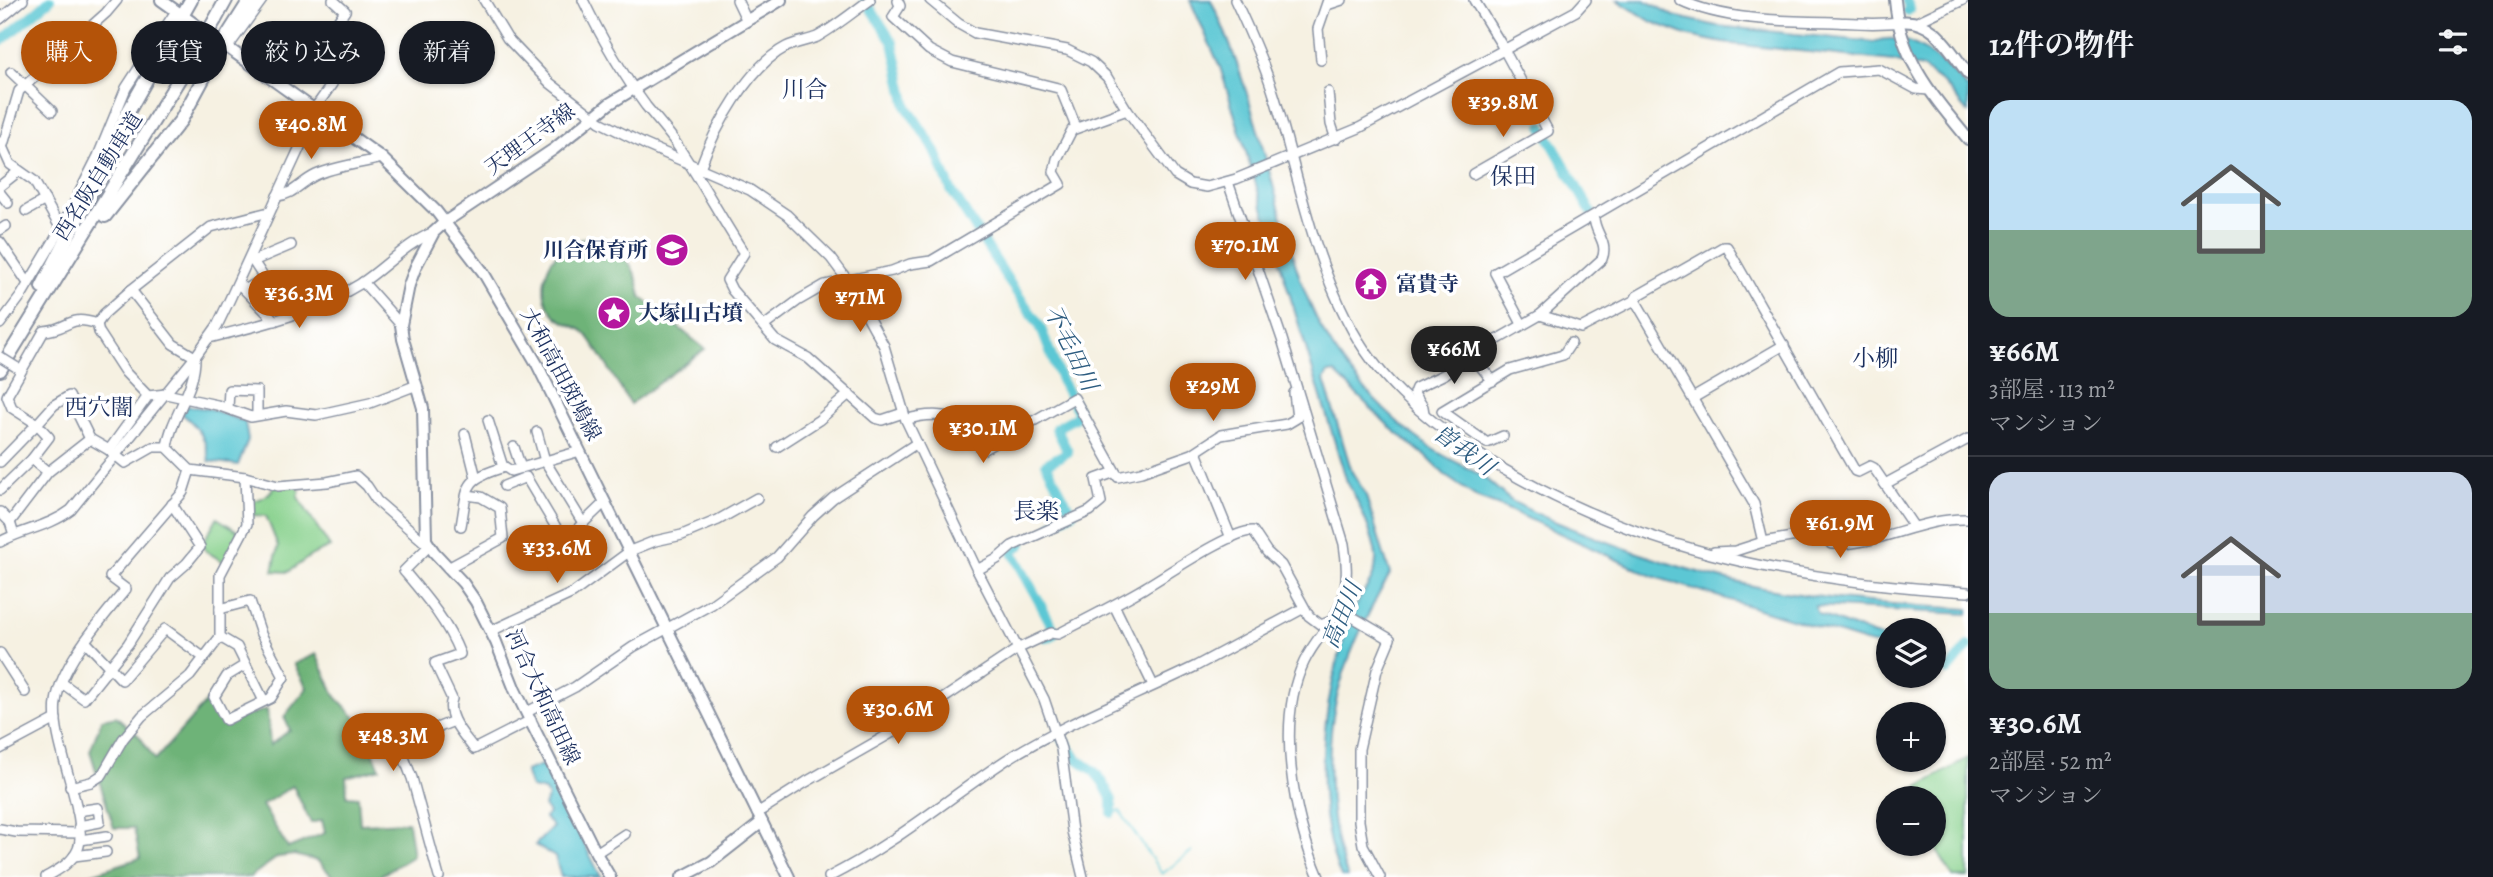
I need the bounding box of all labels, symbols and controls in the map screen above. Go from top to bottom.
chip: 購入 [21,21,117,84]
chip: 賃貸 [131,21,227,84]
chip: 絞り込み [241,21,385,84]
chip: 新着 [399,21,495,84]
icon: filters [2434,23,2472,61]
text: 12件の物件 [1989,25,2134,65]
district label: 川合 [782,74,828,105]
pin: ¥39.8M [1446,80,1560,139]
text: ¥39.8M [1468,86,1538,117]
street label: 天理王寺線 [479,97,581,181]
pin: ¥40.8M [254,102,368,161]
street label: 西名阪自動車道 [47,106,149,246]
text: ¥40.8M [275,108,347,139]
icon: home [2168,146,2294,272]
district label: 保田 [1490,161,1536,192]
pin: ¥70.1M [1188,222,1302,282]
text: ¥70.1M [1211,229,1279,260]
school or university icon: 川合保育所 [653,231,691,269]
place label: 川合保育所 [543,236,648,264]
temple icon: 富貴寺 [1352,265,1390,303]
pin: ¥36.3M [242,270,356,330]
place label: 富貴寺 [1396,270,1459,298]
pin: ¥71M [819,274,901,334]
text: ¥36.3M [264,277,334,308]
text: ¥71M [835,281,885,312]
place icon: 大塚山古墳 [595,294,633,332]
place label: 大塚山古墳 [638,299,743,327]
water label: 不毛田川 [1037,300,1106,399]
street label: 大和高田斑鳩線 [514,303,608,445]
pin: ¥66M [1413,326,1495,386]
text: ¥66M [1989,331,2059,371]
text: ¥66M [1427,333,1481,364]
district label: 小柳 [1852,343,1898,374]
pin: ¥29M [1172,364,1254,423]
text: ¥29M [1186,370,1240,401]
text: 3部屋 · 113 m² [1989,374,2115,405]
district label: 西穴闇 [65,392,134,423]
pin: ¥30.1M [926,406,1040,465]
text: マンション [1989,408,2103,439]
text: ¥30.1M [949,412,1017,443]
water label: 曽我川 [1427,417,1503,485]
district label: 長楽 [1013,496,1059,527]
pin: ¥61.9M [1783,500,1897,560]
text: ¥61.9M [1806,507,1874,538]
icon: home [2168,518,2294,644]
pin: ¥33.6M [500,526,614,585]
text: ¥33.6M [522,532,592,563]
water label: 高田川 [1315,574,1370,653]
map controls [1876,618,1946,856]
button: layers [1876,618,1946,688]
street label: 河合大和高田線 [499,624,587,770]
pin: ¥30.6M [841,686,955,746]
text: ¥30.6M [862,693,934,724]
button: + [1876,702,1946,772]
text: ¥30.6M [1989,703,2082,743]
pin: ¥48.3M [336,714,450,773]
text: ¥48.3M [358,720,428,751]
text: 2部屋 · 52 m² [1989,746,2112,777]
text: マンション [1989,780,2103,811]
button: − [1876,786,1946,856]

